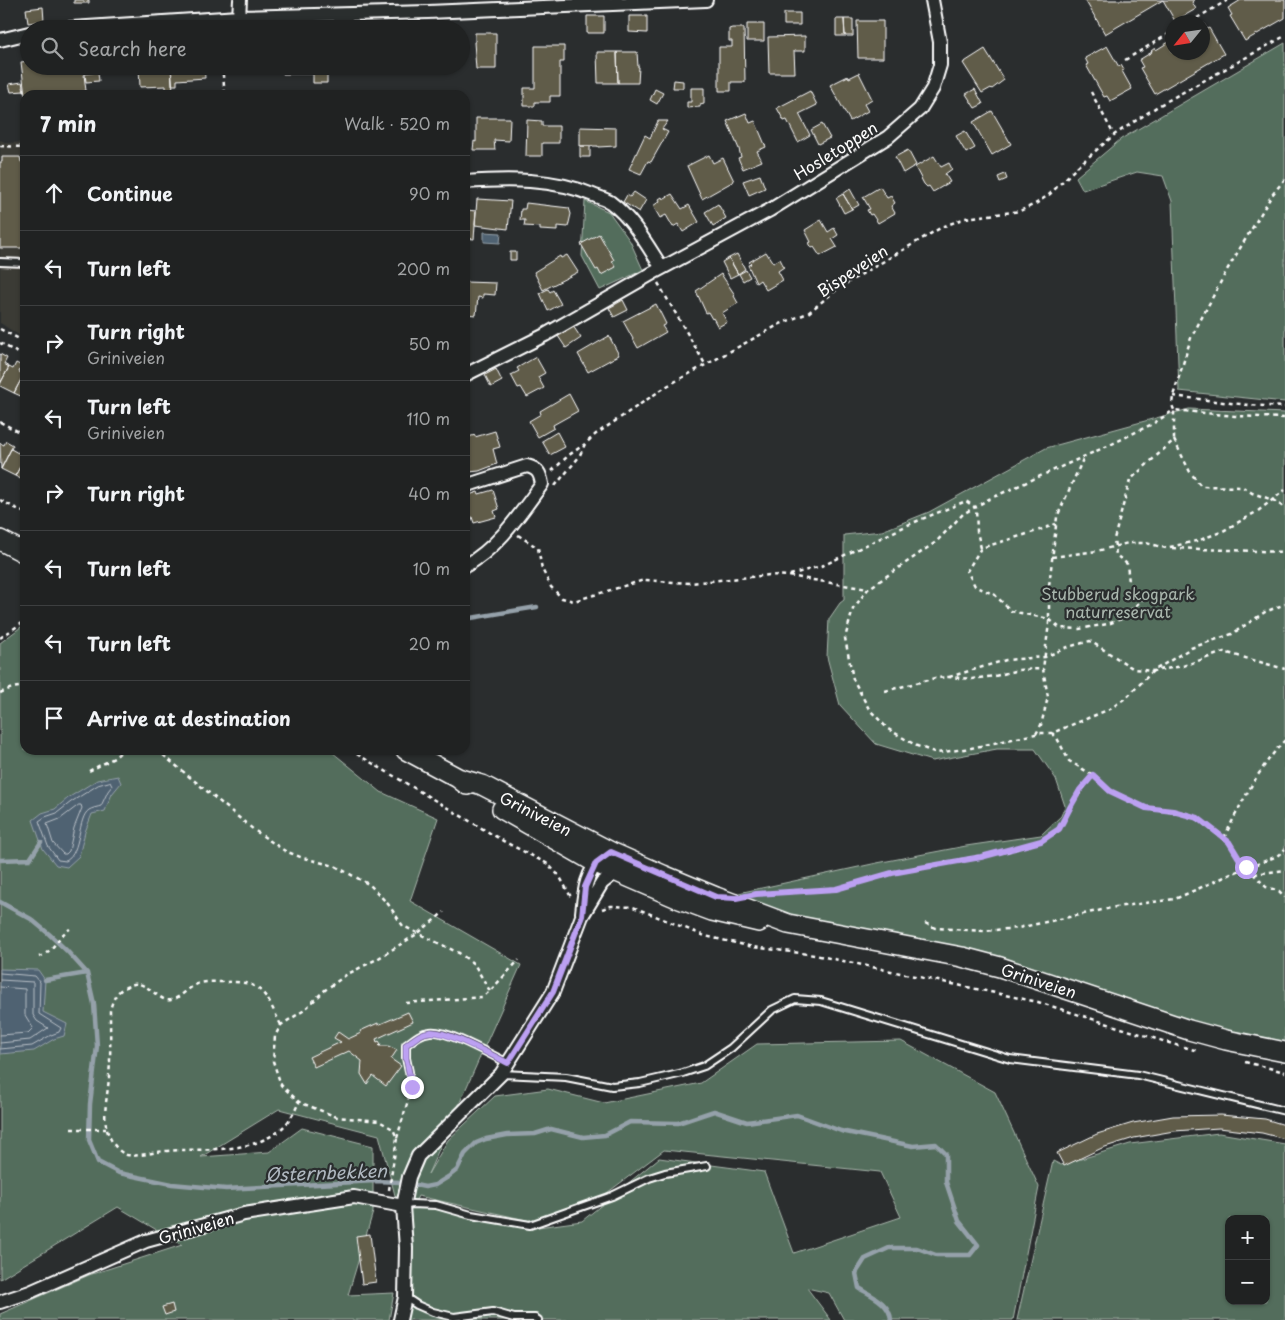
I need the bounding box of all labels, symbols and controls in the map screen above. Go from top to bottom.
north arrow [1165,15,1210,60]
search box [20,20,470,75]
icon: search [38,34,66,62]
text: Search here [78,34,187,62]
text: 7 min [40,107,96,139]
text: Walk · 520 m [344,111,450,135]
street label: Hosletoppen [788,115,882,185]
icon: ahead [40,179,68,207]
text: Continue [87,179,173,207]
text: 90 m [409,181,450,205]
street label: Bispeveien [812,238,892,302]
icon: left [40,254,68,282]
text: Turn left [87,254,171,282]
text: 200 m [397,256,450,280]
text: Turn right [87,317,185,345]
icon: right [40,329,68,357]
text: 50 m [409,331,450,355]
text: Griniveien [87,345,165,369]
text: Turn left [87,392,171,420]
icon: left [40,404,68,432]
text: 110 m [407,406,450,430]
text: Griniveien [87,420,165,444]
icon: right [40,479,68,507]
text: Turn right [87,479,185,507]
text: 40 m [408,481,450,505]
icon: left [40,554,68,582]
text: Turn left [87,554,171,582]
text: 10 m [413,556,450,580]
park label: Stubberud skogpark naturreservat [1041,581,1195,623]
icon: left [40,629,68,657]
text: Turn left [87,629,171,657]
text: 20 m [409,631,450,655]
icon: arrive [40,704,68,732]
text: Arrive at destination [87,704,291,732]
street label: Griniveien [496,785,576,841]
route start [1235,856,1258,879]
street label: Griniveien [998,957,1080,1003]
route end [401,1076,424,1099]
water label: Østernbekken [265,1156,389,1188]
street label: Griniveien [155,1205,237,1249]
map controls [1225,1215,1270,1305]
button: + [1225,1215,1270,1260]
button: − [1225,1260,1270,1305]

